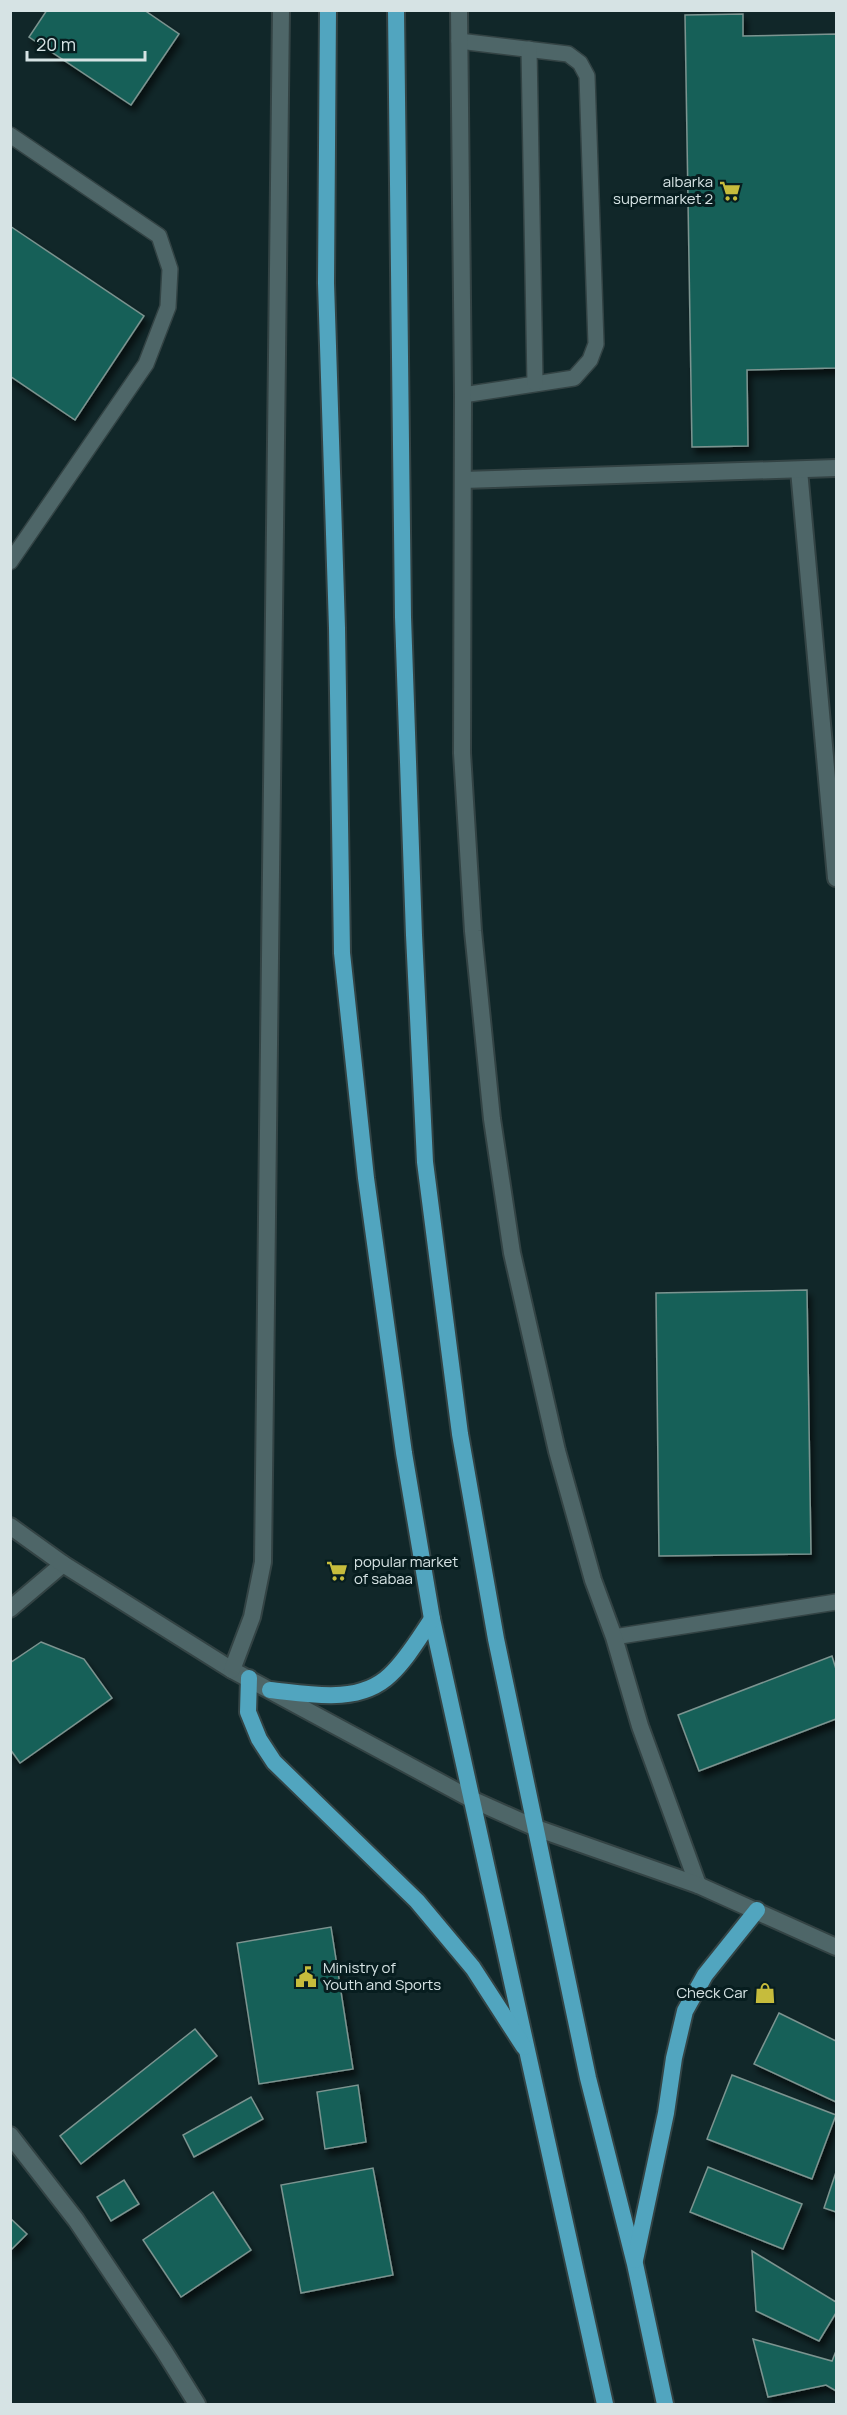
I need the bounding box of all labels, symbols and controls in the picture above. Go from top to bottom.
scale bar [27,24,146,62]
text: 20 m [36,32,76,56]
place label: albarka supermarket 2 [613,171,713,209]
supermarket icon: albarka supermarket 2 [718,179,742,203]
place label: popular market of sabaa [354,1551,458,1589]
supermarket icon: popular market of sabaa [325,1559,349,1583]
place label: Ministry of Youth and Sports [323,1957,441,1995]
public building icon: Ministry of Youth and Sports [294,1965,318,1989]
shop icon: Check Car [753,1981,777,2005]
place label: Check Car [676,1982,749,2003]

